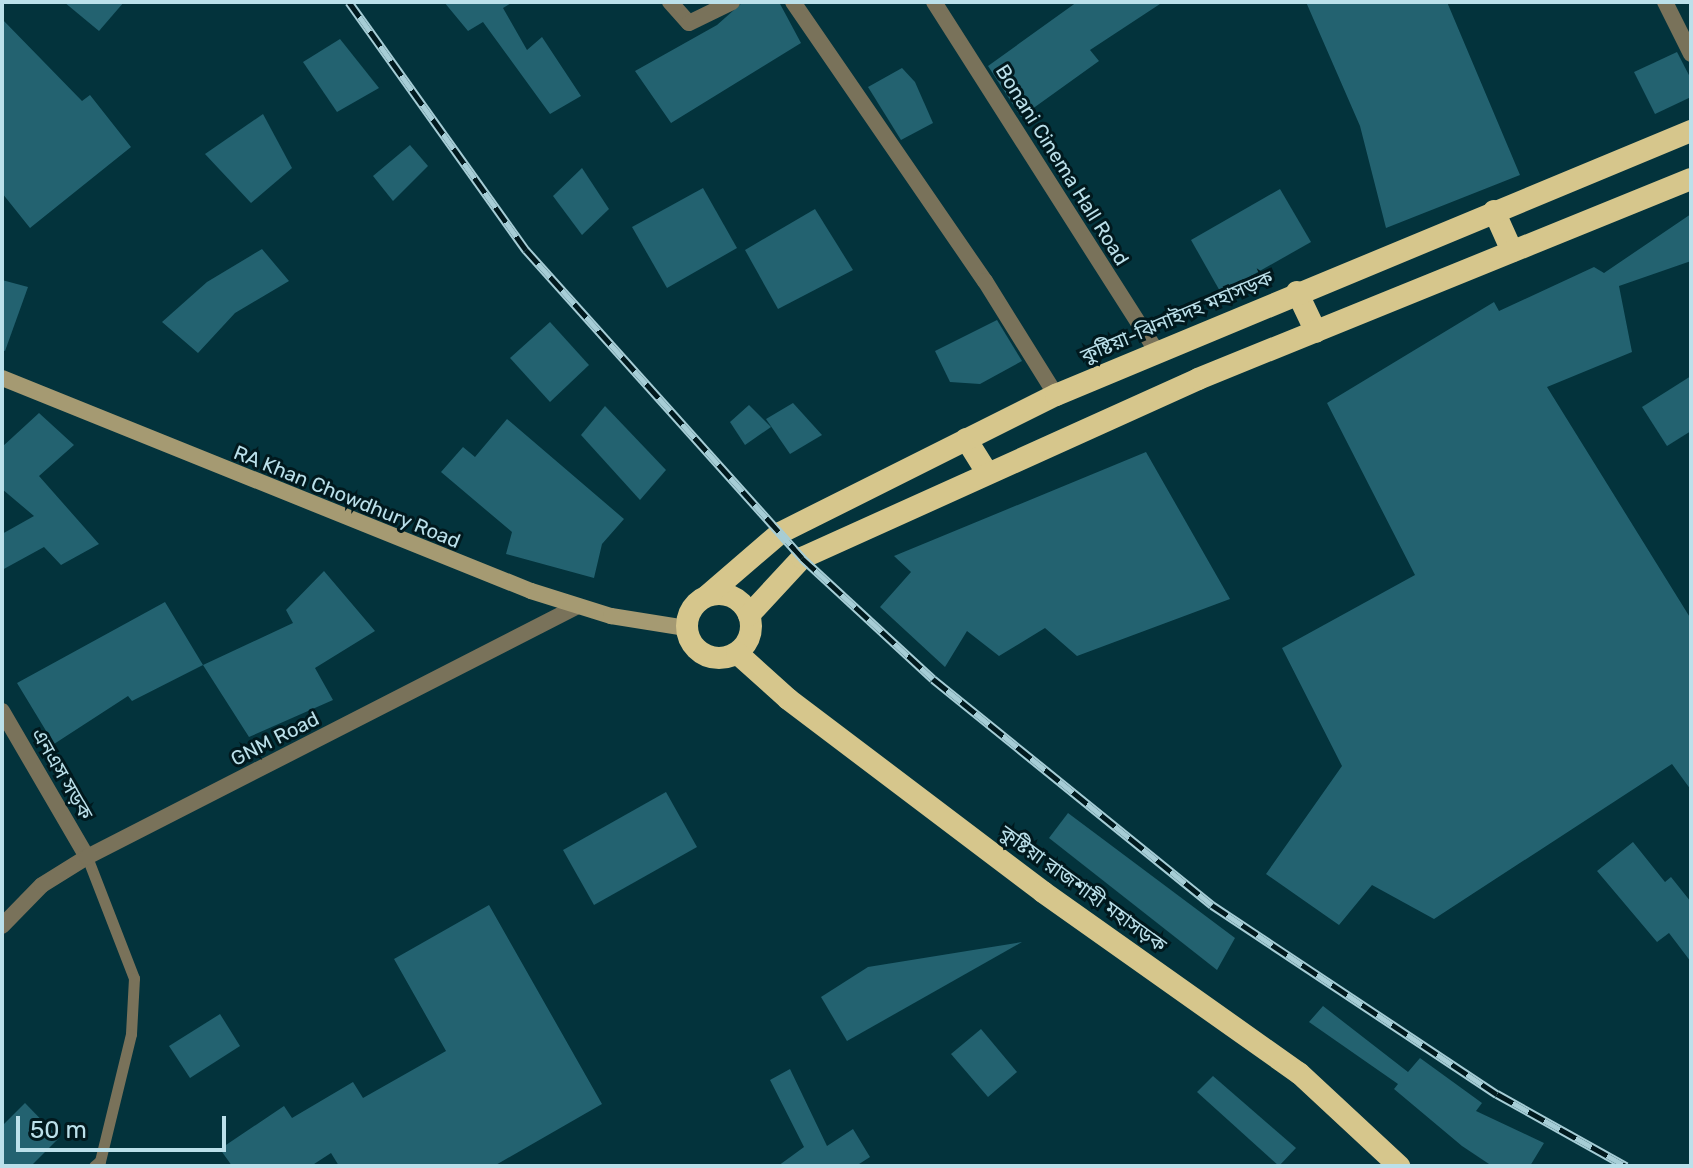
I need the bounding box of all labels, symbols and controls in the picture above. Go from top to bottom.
street label: Bonani Cinema Hall Road [990,60,1134,270]
street label: কুষ্টিয়া-ঝিনাইদহ মহাসড়ক [1077,266,1277,368]
street label: RA Khan Chowdhury Road [230,440,464,554]
street label: GNM Road [227,707,323,771]
street label: এনএস সড়ক [26,724,98,824]
street label: কুষ্টিয়া রাজশাহী মহাসড়ক [995,820,1171,958]
scale bar [20,1100,230,1150]
text: 50 m [30,1116,87,1144]

